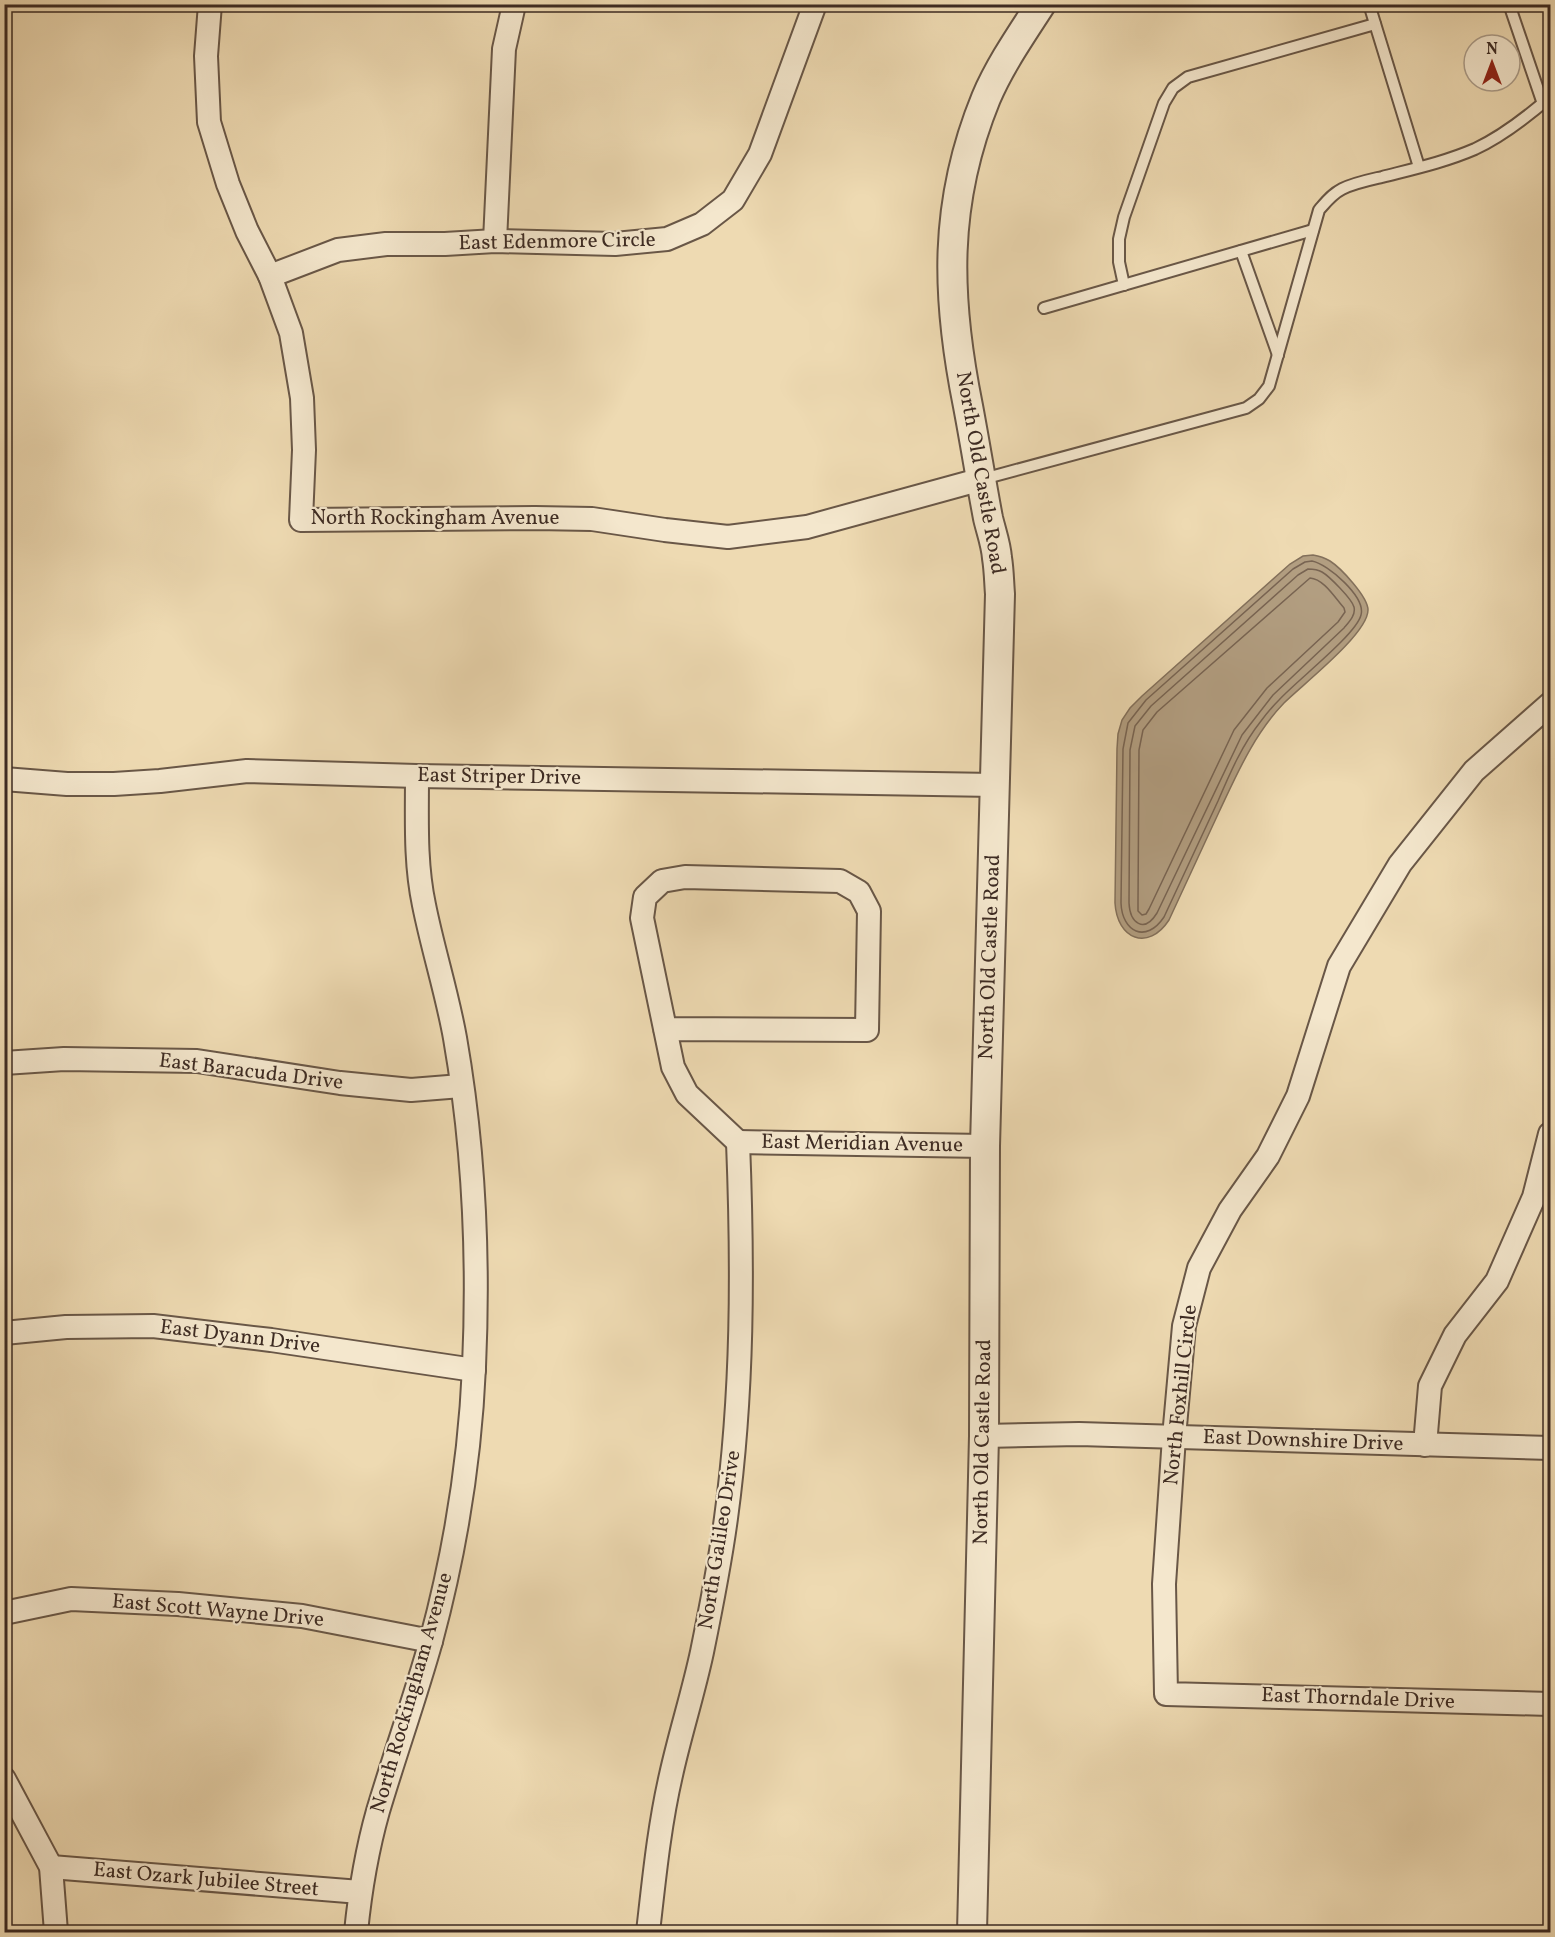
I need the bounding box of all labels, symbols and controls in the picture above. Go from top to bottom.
north arrow [1462,33,1522,93]
text: N [1486,39,1498,61]
street label: East Edenmore Circle [458,226,656,258]
street label: North Old Castle Road [948,369,1012,577]
street label: North Rockingham Avenue [310,504,560,533]
street label: East Striper Drive [417,761,581,793]
street label: North Old Castle Road [972,854,1008,1060]
street label: East Baracuda Drive [157,1046,345,1098]
street label: East Meridian Avenue [761,1128,963,1160]
street label: North Foxhill Circle [1157,1303,1205,1487]
street label: East Dyann Drive [158,1313,322,1361]
street label: North Old Castle Road [967,1339,999,1545]
street label: East Downshire Drive [1202,1423,1404,1459]
street label: North Galileo Drive [692,1448,748,1632]
street label: North Rockingham Avenue [364,1569,460,1817]
street label: East Scott Wayne Drive [111,1587,325,1635]
street label: East Thorndale Drive [1261,1681,1455,1717]
street label: East Ozark Jubilee Street [92,1856,320,1904]

